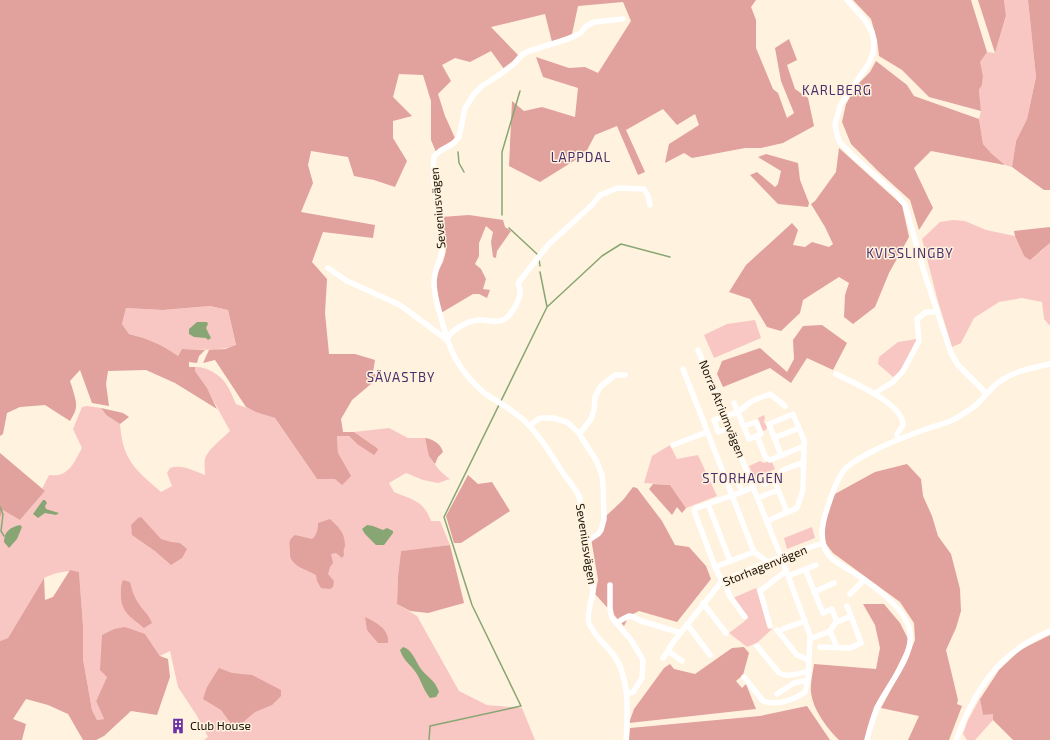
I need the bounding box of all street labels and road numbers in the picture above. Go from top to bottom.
street label: Seveniusvägen [426,167,448,249]
street label: Norra Atriumvägen [697,358,749,459]
street label: Seveniusvägen [574,502,600,585]
street label: Storhagenvägen [721,542,809,588]

